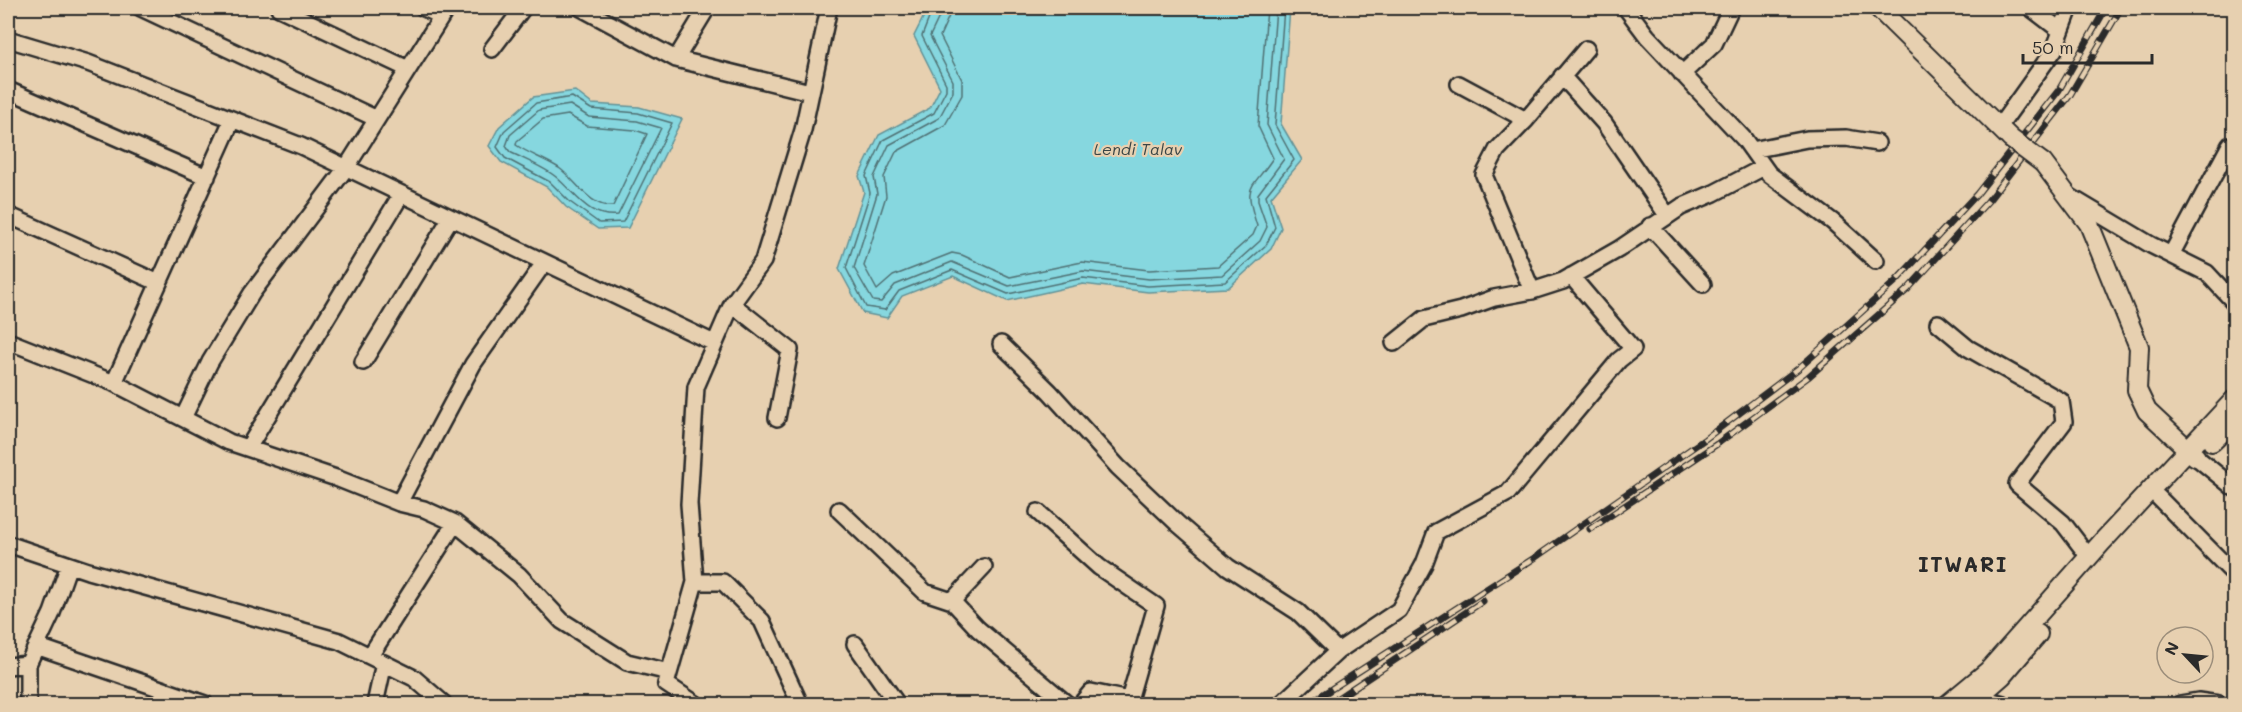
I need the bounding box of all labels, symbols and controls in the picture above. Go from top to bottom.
scale bar [2023,27,2152,65]
text: 50 m [2032,35,2074,59]
water label: Lendi Talav [1094,138,1183,159]
district label: ITWARI [1918,550,2008,577]
north arrow [2155,625,2215,685]
text: N [2159,638,2183,658]

